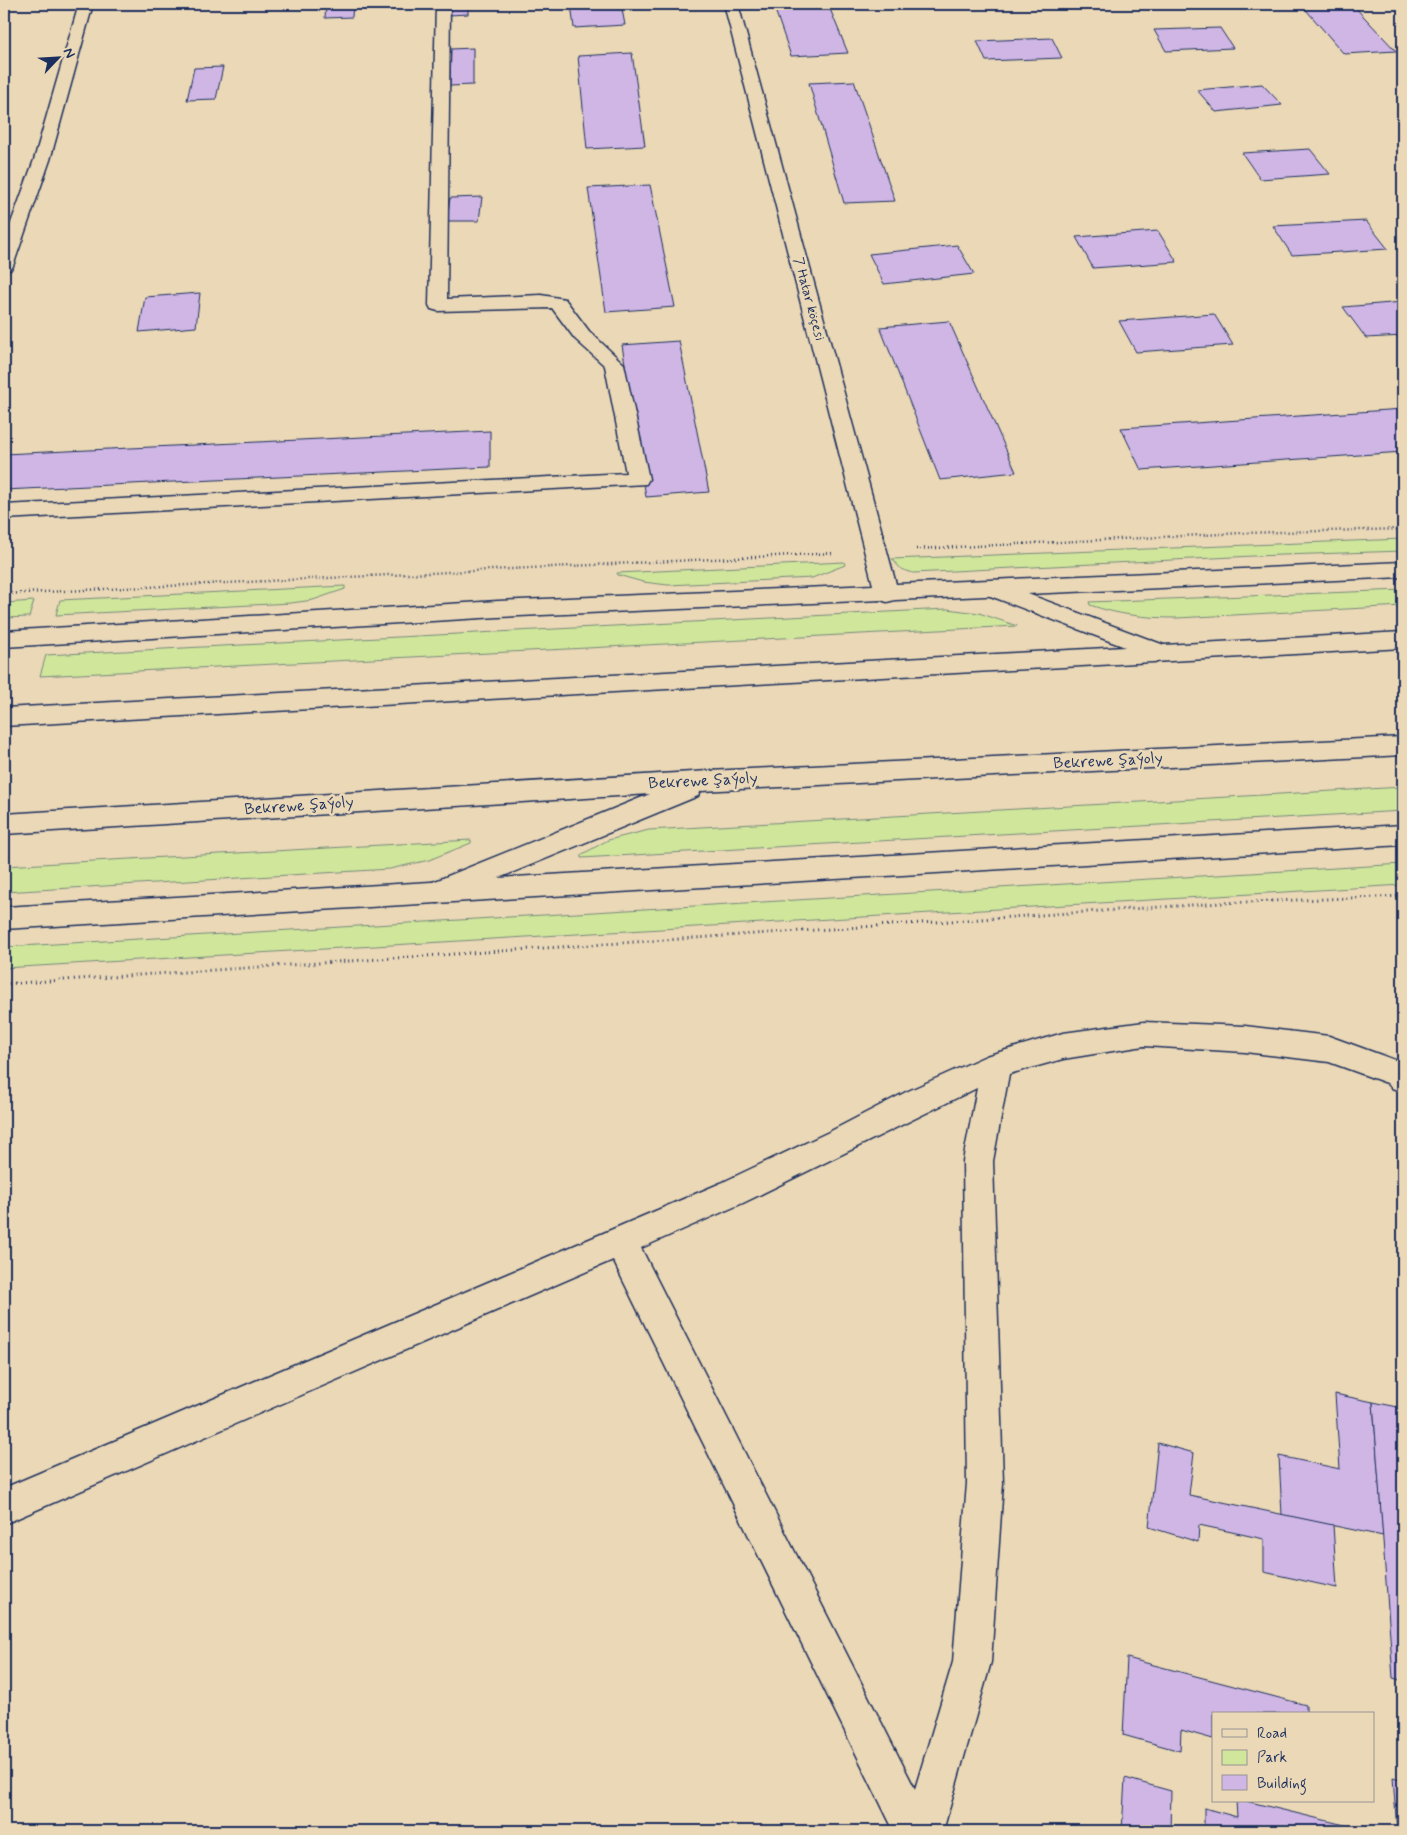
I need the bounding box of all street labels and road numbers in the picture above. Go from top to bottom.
street label: 7 Hatar köçesi [789,255,829,343]
street label: Bekrewe şaýoly [1053,748,1163,774]
street label: Bekrewe şaýoly [648,768,758,794]
street label: Bekrewe şaýoly [244,792,354,820]

